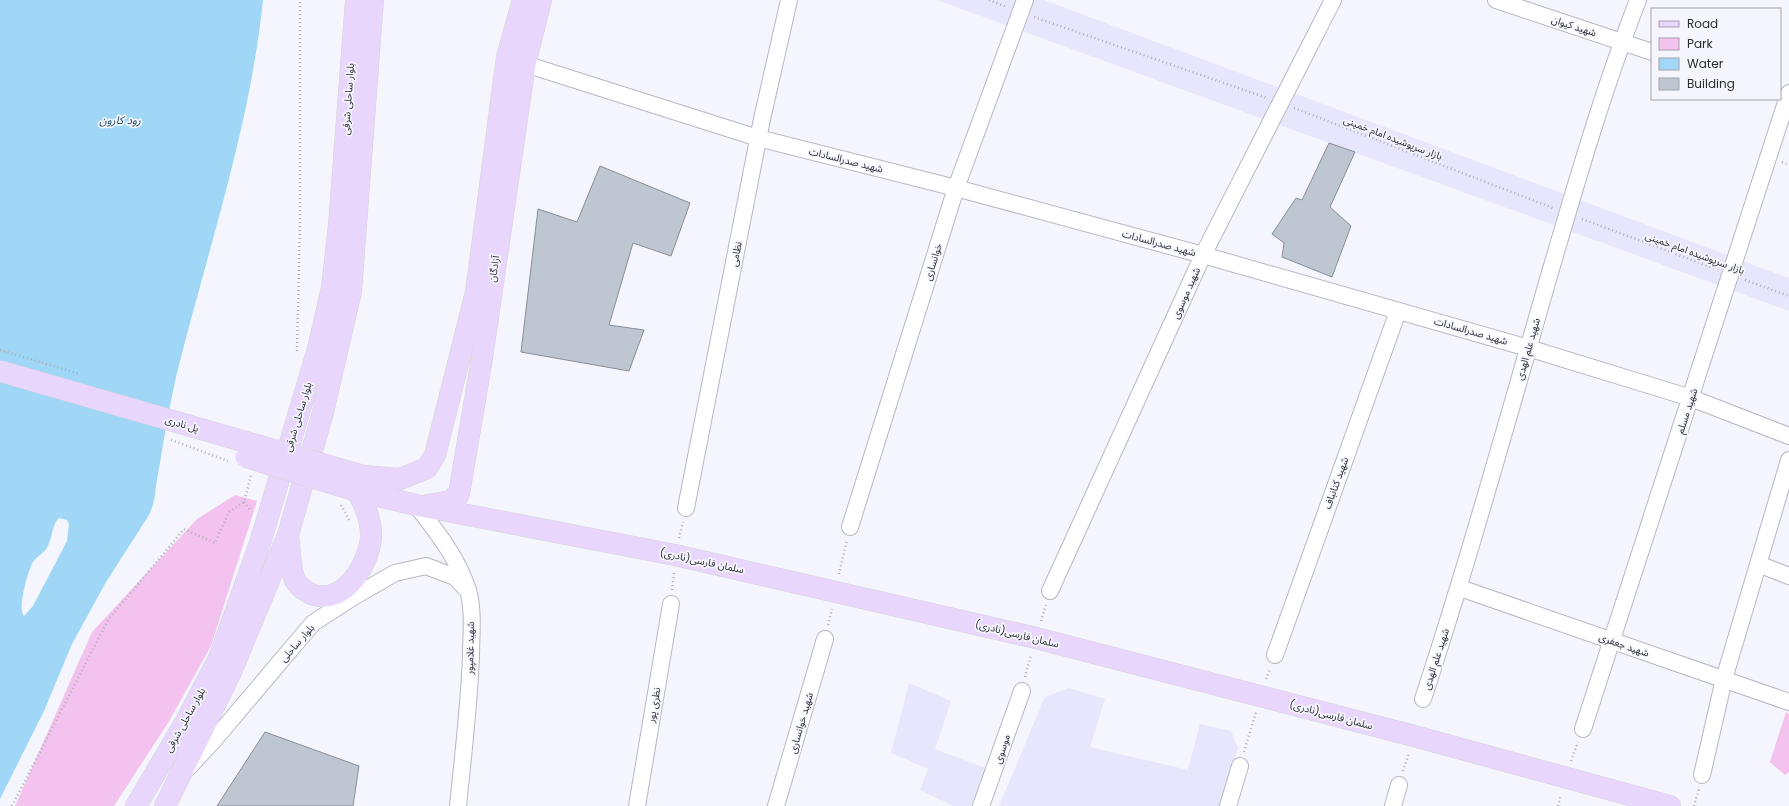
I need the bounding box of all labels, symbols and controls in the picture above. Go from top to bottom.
legend [1651,8,1781,100]
street label: شهید کیوان [1550,12,1599,40]
text: Road [1687,15,1718,32]
text: Park [1687,35,1714,52]
text: Water [1687,55,1724,72]
street label: بلوار ساحلی شرقی [338,62,358,136]
text: Building [1687,75,1735,92]
water label: رود کارون [99,112,141,128]
street label: بازار سرپوشیده امام خمینی [1341,112,1445,165]
street label: شهید صدرالسادات [807,144,885,176]
street label: شهید صدرالسادات [1120,226,1198,260]
street label: بازار سرپوشیده امام خمینی [1643,228,1747,279]
street label: نظامی [726,240,746,268]
street label: خوانساری [920,241,946,283]
street label: آزادگان [485,254,503,283]
street label: شهید موسوی [1168,265,1204,321]
street label: شهید صدرالسادات [1432,313,1510,349]
street label: شهید علم الهدی [1512,316,1544,382]
street label: بلوار ساحلی شرقی [280,380,316,454]
street label: شهید مسلم [1673,386,1701,436]
street label: پل نادری [163,412,201,436]
street label: شهید کتانباف [1320,455,1352,511]
street label: سلمان فارسی(نادری) [659,545,746,577]
street label: سلمان فارسی(نادری) [974,616,1061,652]
street label: بلوار ساحلی [276,620,318,665]
street label: شهید غلامپور [462,621,478,676]
street label: شهید علم الهدی [1419,626,1453,692]
street label: شهید جعفری [1597,629,1651,661]
street label: بلوار ساحلی شرقی [161,685,209,755]
street label: نظری پور [643,686,665,725]
street label: شهید خوانساری [785,691,817,755]
street label: سلمان فارسی(نادری) [1288,697,1374,733]
street label: موسوی [990,732,1014,766]

